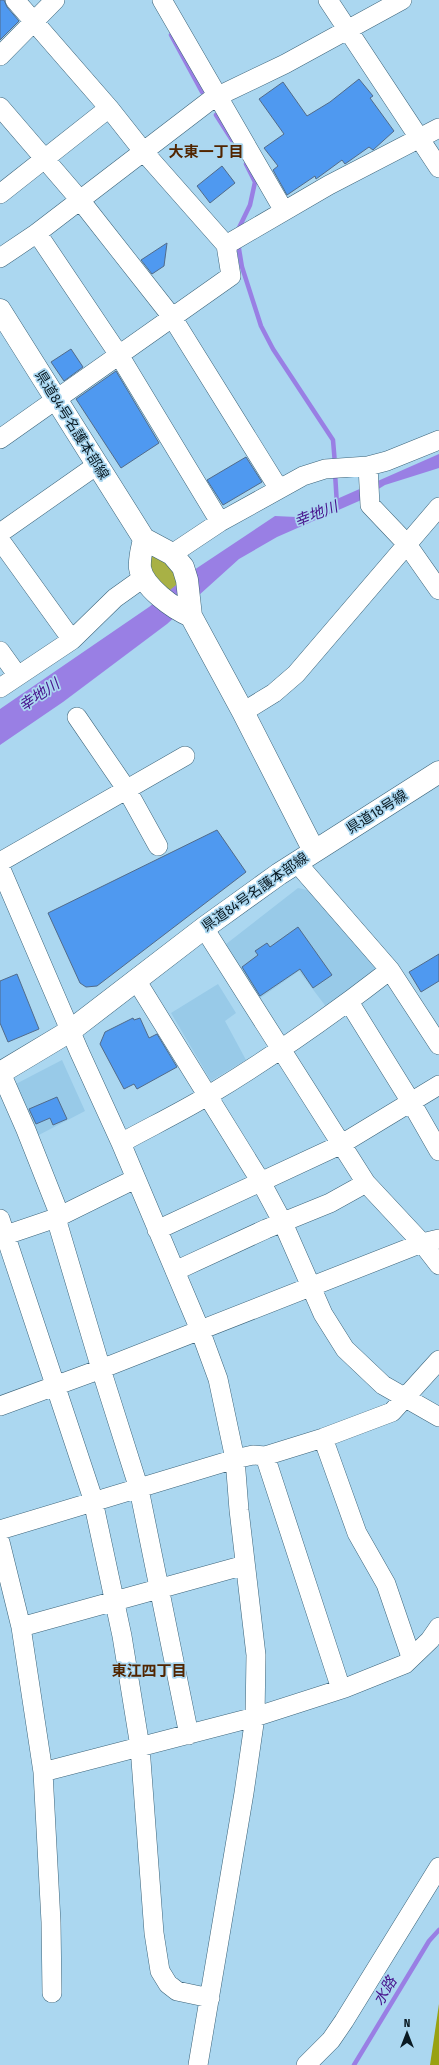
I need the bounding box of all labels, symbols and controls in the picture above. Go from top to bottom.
district label: 大東一丁目 [168,143,244,161]
street label: 県道84号名護本部線 [31,367,113,483]
water label: 幸地川 [292,497,342,530]
water label: 幸地川 [15,674,64,715]
street label: 県道18号線 [343,787,411,837]
street label: 県道84号名護本部線 [199,849,311,935]
district label: 東江四丁目 [111,1662,187,1680]
water label: 水路 [370,1972,401,2008]
north arrow [387,2013,427,2053]
text: N [404,2017,410,2030]

